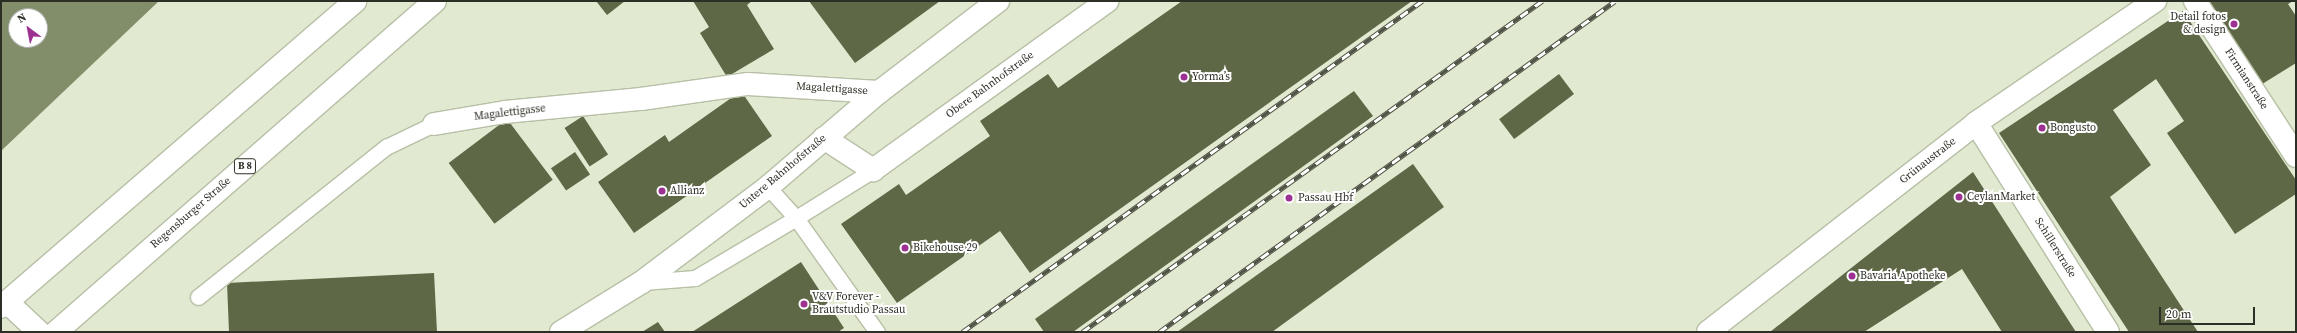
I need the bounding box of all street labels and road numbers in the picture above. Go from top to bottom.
street label: Firmianstraße [2221,46,2271,112]
street label: Obere Bahnhofstraße [943,49,1037,121]
street label: Magalettigasse [796,80,868,98]
street label: Magalettigasse [474,102,546,124]
street label: Untere Bahnhofstraße [737,132,829,212]
street label: Grünaustraße [1897,135,1959,187]
road number: B 8 [233,158,257,174]
street label: Regensburger Straße [148,175,234,251]
street label: Schillerstraße [2031,216,2079,280]

